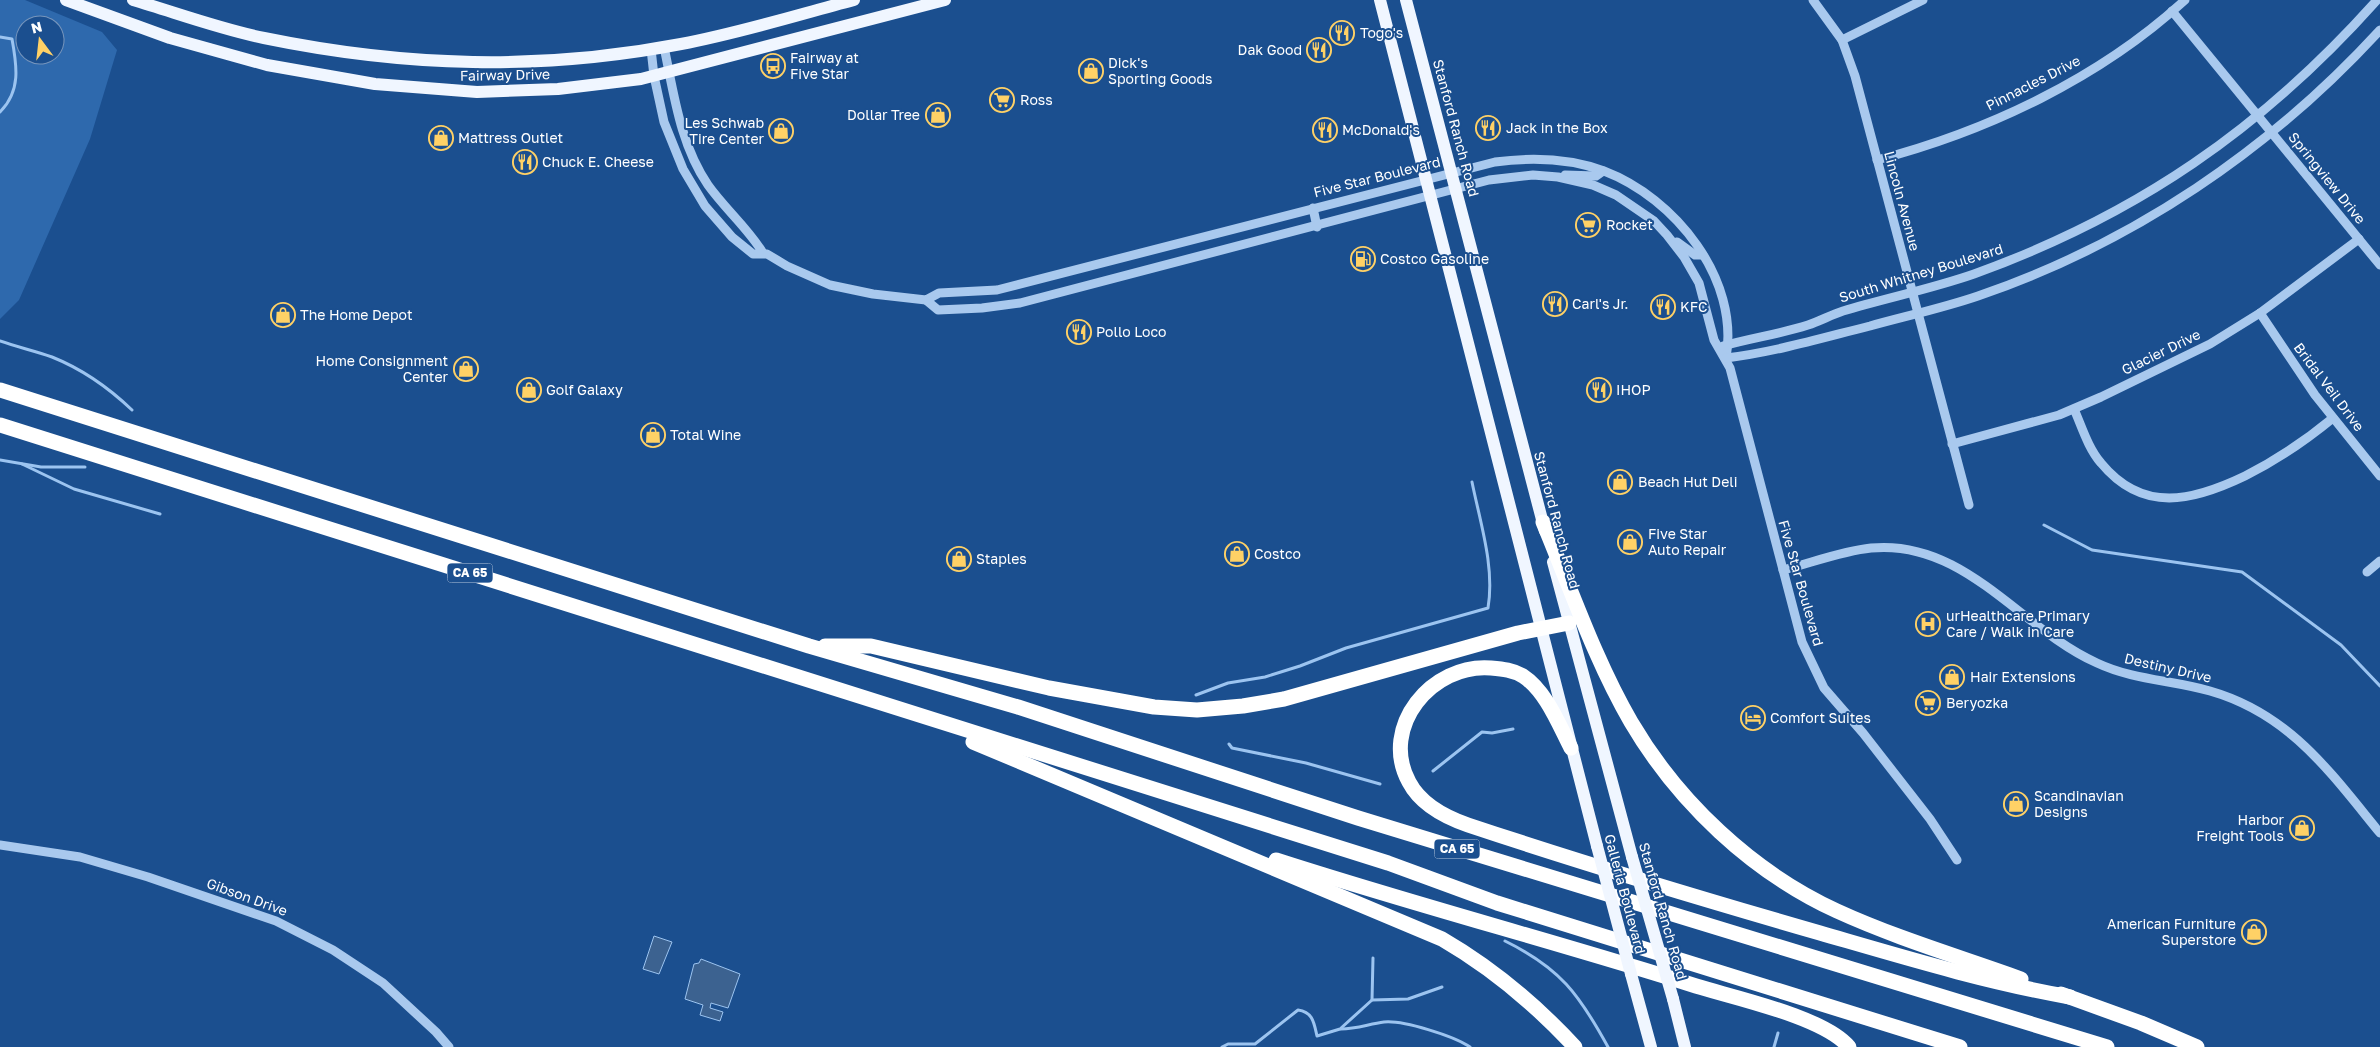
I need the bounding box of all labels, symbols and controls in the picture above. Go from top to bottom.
north arrow [15,15,65,65]
text: N [29,17,44,37]
restaurant icon: Togo's [1329,20,1355,46]
place label: Togo's [1360,24,1403,41]
restaurant icon: Dak Good [1306,37,1332,63]
place label: Dak Good [1238,41,1302,58]
place label: Fairway at Five Star [790,49,859,82]
street label: Pinnacles Drive [1983,51,2083,114]
bus stop icon: Fairway at Five Star [760,53,786,79]
place label: Dick's Sporting Goods [1108,54,1212,87]
street label: Stanford Ranch Road [1430,57,1483,198]
shop icon: Dick's Sporting Goods [1078,58,1104,84]
street label: Fairway Drive [460,65,550,84]
supermarket icon: Ross [989,87,1015,113]
place label: Ross [1020,91,1053,108]
shop icon: Dollar Tree [925,102,951,128]
place label: Dollar Tree [847,106,920,123]
place label: Les Schwab Tire Center [684,114,765,147]
restaurant icon: Jack in the Box [1475,115,1501,141]
restaurant icon: McDonald's [1312,117,1338,143]
shop icon: Les Schwab Tire Center [768,118,794,144]
place label: Jack in the Box [1506,119,1608,136]
place label: McDonald's [1342,121,1420,138]
shop icon: Mattress Outlet [428,125,454,151]
street label: Springview Drive [2285,128,2370,227]
place label: Mattress Outlet [458,129,563,146]
restaurant icon: Chuck E. Cheese [512,149,538,175]
street label: Lincoln Avenue [1881,149,1924,253]
place label: Chuck E. Cheese [542,153,654,170]
street label: Five Star Boulevard [1312,153,1442,201]
supermarket icon: Rocket [1575,212,1601,238]
place label: Rocket [1606,216,1653,233]
street label: South Whitney Boulevard [1837,239,2005,306]
fuel station icon: Costco Gasoline [1350,246,1376,272]
place label: Costco Gasoline [1380,250,1489,267]
restaurant icon: Carl's Jr. [1542,291,1568,317]
restaurant icon: KFC [1650,294,1676,320]
place label: Carl's Jr. [1572,295,1629,312]
place label: KFC [1680,298,1707,315]
shop icon: The Home Depot [270,302,296,328]
place label: The Home Depot [300,306,413,323]
restaurant icon: Pollo Loco [1066,319,1092,345]
place label: Pollo Loco [1096,323,1166,340]
street label: Glacier Drive [2119,325,2203,378]
street label: Bridal Veil Drive [2291,339,2368,434]
place label: Home Consignment Center [315,352,449,385]
shop icon: Home Consignment Center [453,356,479,382]
shop icon: Golf Galaxy [516,377,542,403]
restaurant icon: IHOP [1586,377,1612,403]
place label: Golf Galaxy [546,381,623,398]
place label: IHOP [1616,381,1651,398]
shop icon: Total Wine [640,422,666,448]
place label: Total Wine [670,426,741,443]
street label: Stanford Ranch Road [1531,449,1584,590]
shop icon: Beach Hut Deli [1607,469,1633,495]
place label: Beach Hut Deli [1638,473,1738,490]
street label: Five Star Boulevard [1775,518,1828,648]
place label: Five Star Auto Repair [1648,525,1727,558]
shop icon: Five Star Auto Repair [1617,529,1643,555]
shop icon: Costco [1224,541,1250,567]
place label: Costco [1254,545,1301,562]
shop icon: Staples [946,546,972,572]
place label: Staples [976,550,1027,567]
road number: CA 65 [448,564,492,582]
place label: urHealthcare Primary Care / Walk in Care [1946,607,2090,640]
hospital icon: urHealthcare Primary Care / Walk in Care [1915,611,1941,637]
street label: Destiny Drive [2123,649,2213,686]
shop icon: Hair Extensions [1939,664,1965,690]
place label: Hair Extensions [1970,668,2076,685]
supermarket icon: Beryozka [1915,690,1941,716]
place label: Beryozka [1946,694,2008,711]
hotel icon: Comfort Suites [1740,705,1766,731]
place label: Comfort Suites [1770,709,1871,726]
place label: Scandinavian Designs [2034,787,2124,820]
shop icon: Scandinavian Designs [2003,791,2029,817]
place label: Harbor Freight Tools [2196,811,2285,844]
shop icon: Harbor Freight Tools [2289,815,2315,841]
street label: Galleria Boulevard [1601,832,1650,955]
road number: CA 65 [1434,840,1480,859]
street label: Stanford Ranch Road [1636,840,1691,981]
street label: Gibson Drive [204,874,290,919]
place label: American Furniture Superstore [2107,915,2236,948]
shop icon: American Furniture Superstore [2241,919,2267,945]

